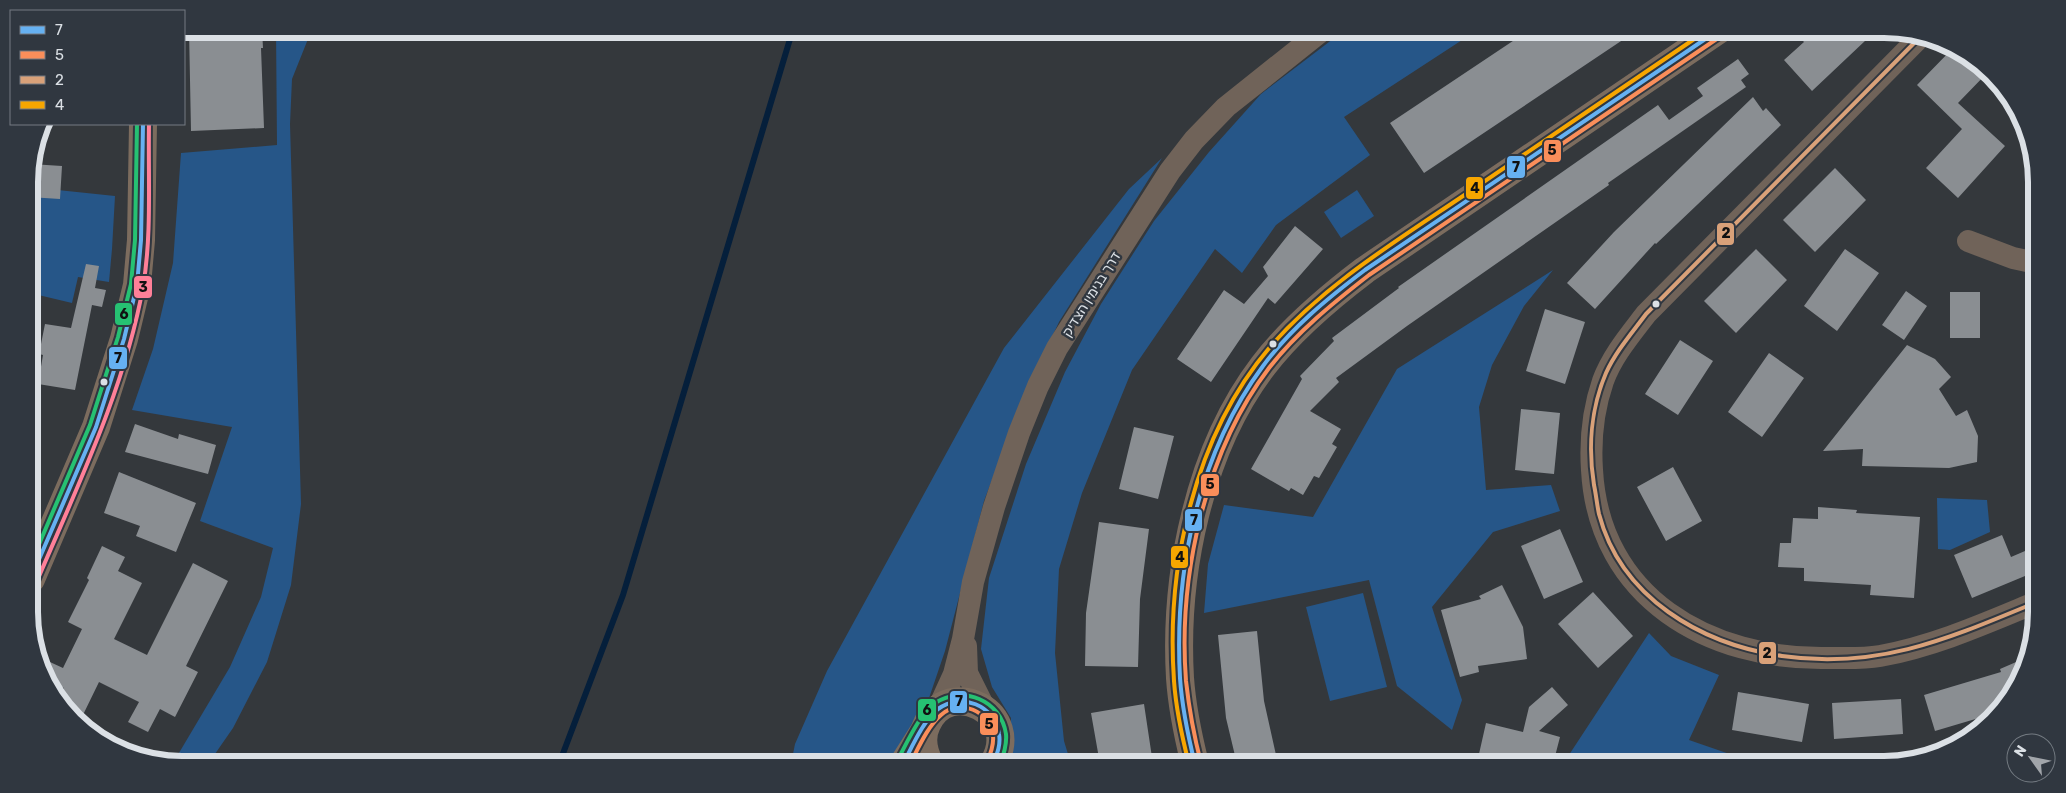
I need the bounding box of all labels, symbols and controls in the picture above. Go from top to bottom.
legend [10,10,185,125]
text: 7 [55,21,63,39]
text: 5 [55,46,64,64]
text: 2 [55,71,64,89]
text: 4 [55,96,64,114]
line badge: 5 [1543,139,1562,163]
text: 5 [1547,142,1557,159]
line badge: 7 [1506,155,1526,179]
text: 7 [1512,159,1520,176]
line badge: 4 [1465,176,1484,200]
text: 4 [1470,180,1480,197]
line badge: 2 [1716,222,1735,246]
text: 2 [1721,225,1731,242]
street label: דרך בנימין הצדיק [1058,248,1125,340]
line badge: 3 [133,275,153,299]
text: 3 [138,279,148,296]
unlabelled marker [1651,299,1661,309]
line badge: 6 [114,302,133,326]
text: 6 [119,306,129,323]
unlabelled marker [1268,339,1278,349]
line badge: 7 [108,346,128,370]
text: 7 [114,350,122,367]
unlabelled marker [99,377,109,387]
line badge: 5 [1200,473,1220,497]
text: 5 [1205,476,1215,493]
line badge: 7 [1184,508,1203,532]
text: 7 [1190,512,1198,529]
line badge: 4 [1170,545,1189,569]
text: 4 [1175,549,1185,566]
line badge: 2 [1758,641,1777,665]
text: 2 [1762,645,1772,662]
line badge: 7 [949,690,968,714]
text: 7 [955,693,963,710]
line badge: 6 [917,698,937,722]
text: 6 [922,702,932,719]
line badge: 5 [979,712,999,736]
text: 5 [984,716,994,733]
north arrow [2006,733,2056,783]
text: N [2011,742,2030,760]

